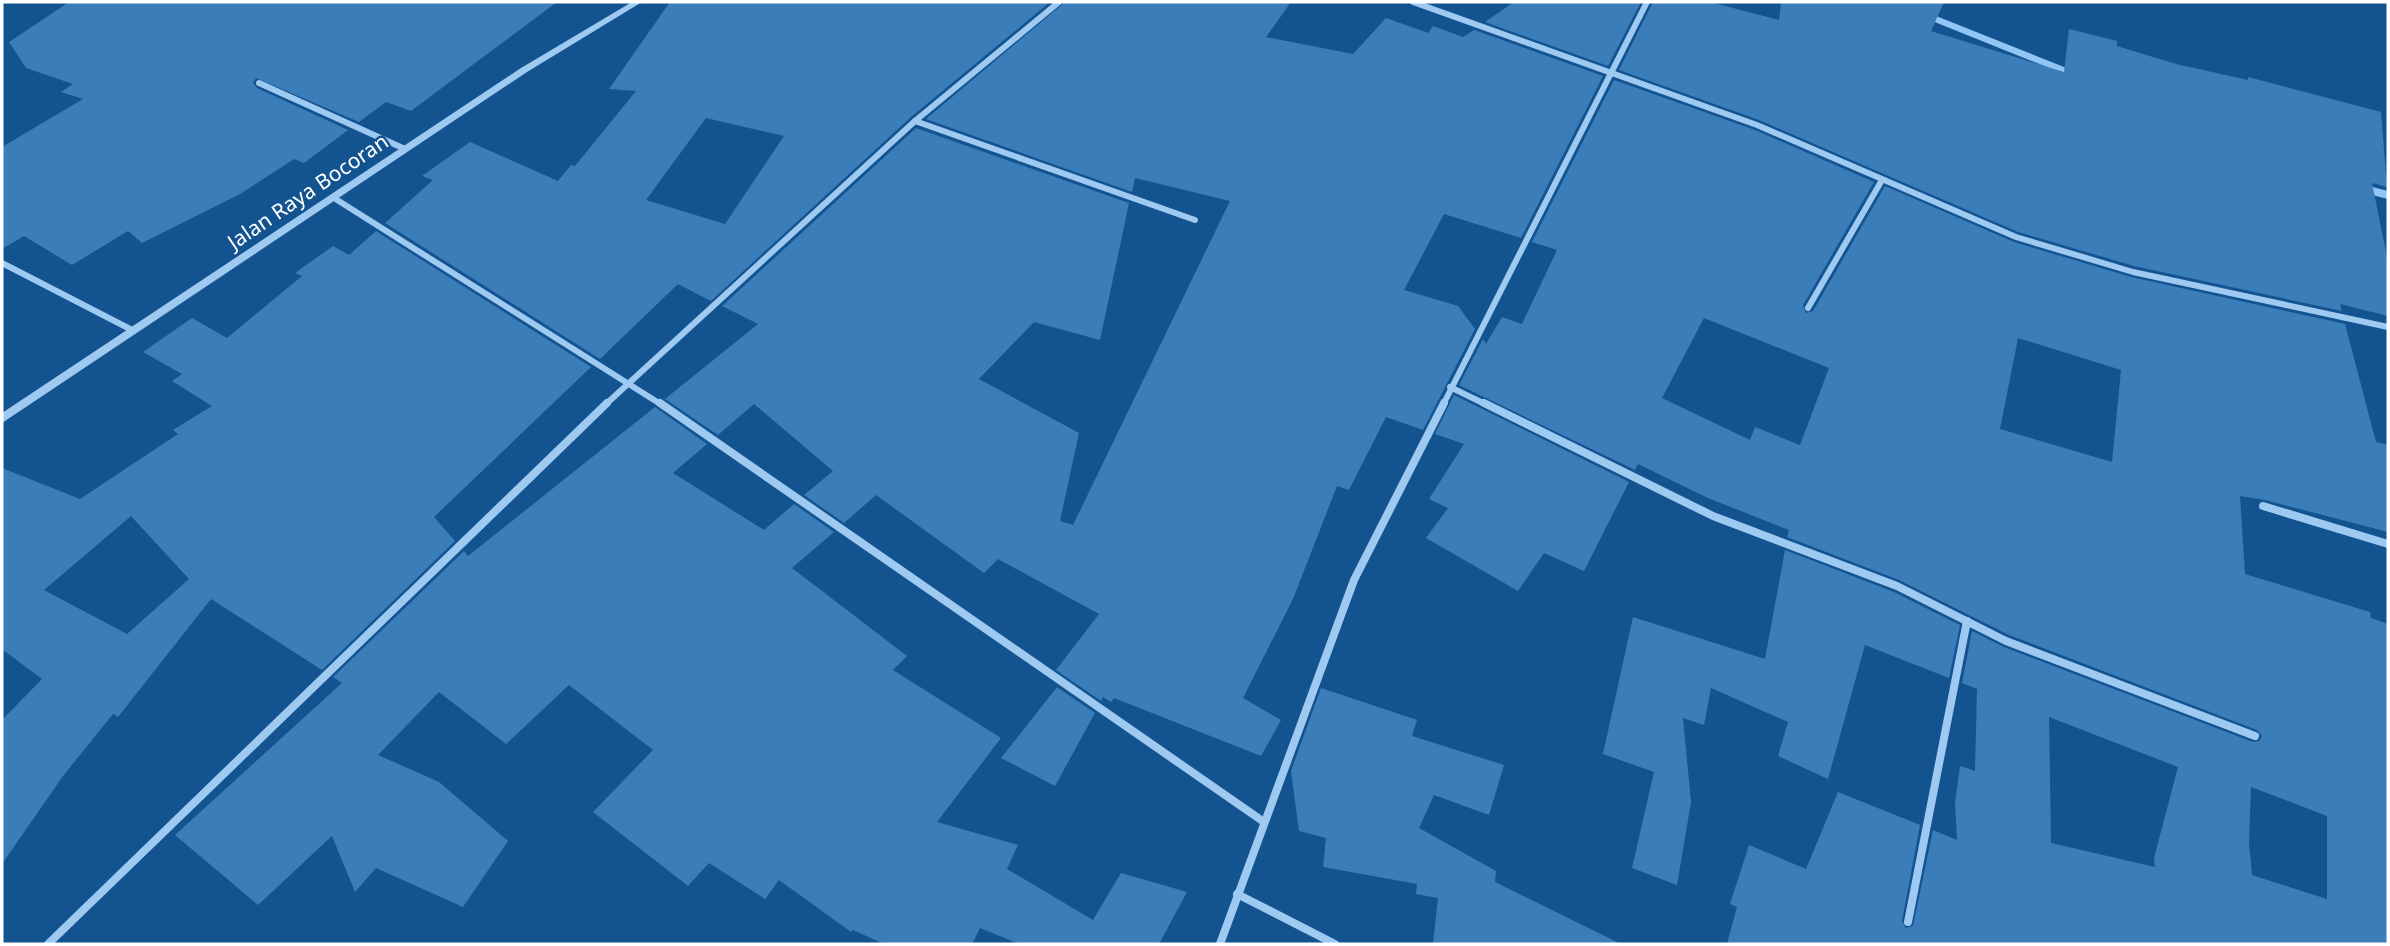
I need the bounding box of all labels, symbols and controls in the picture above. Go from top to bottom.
street label: Jalan Raya Bocoran [220,127,393,256]

